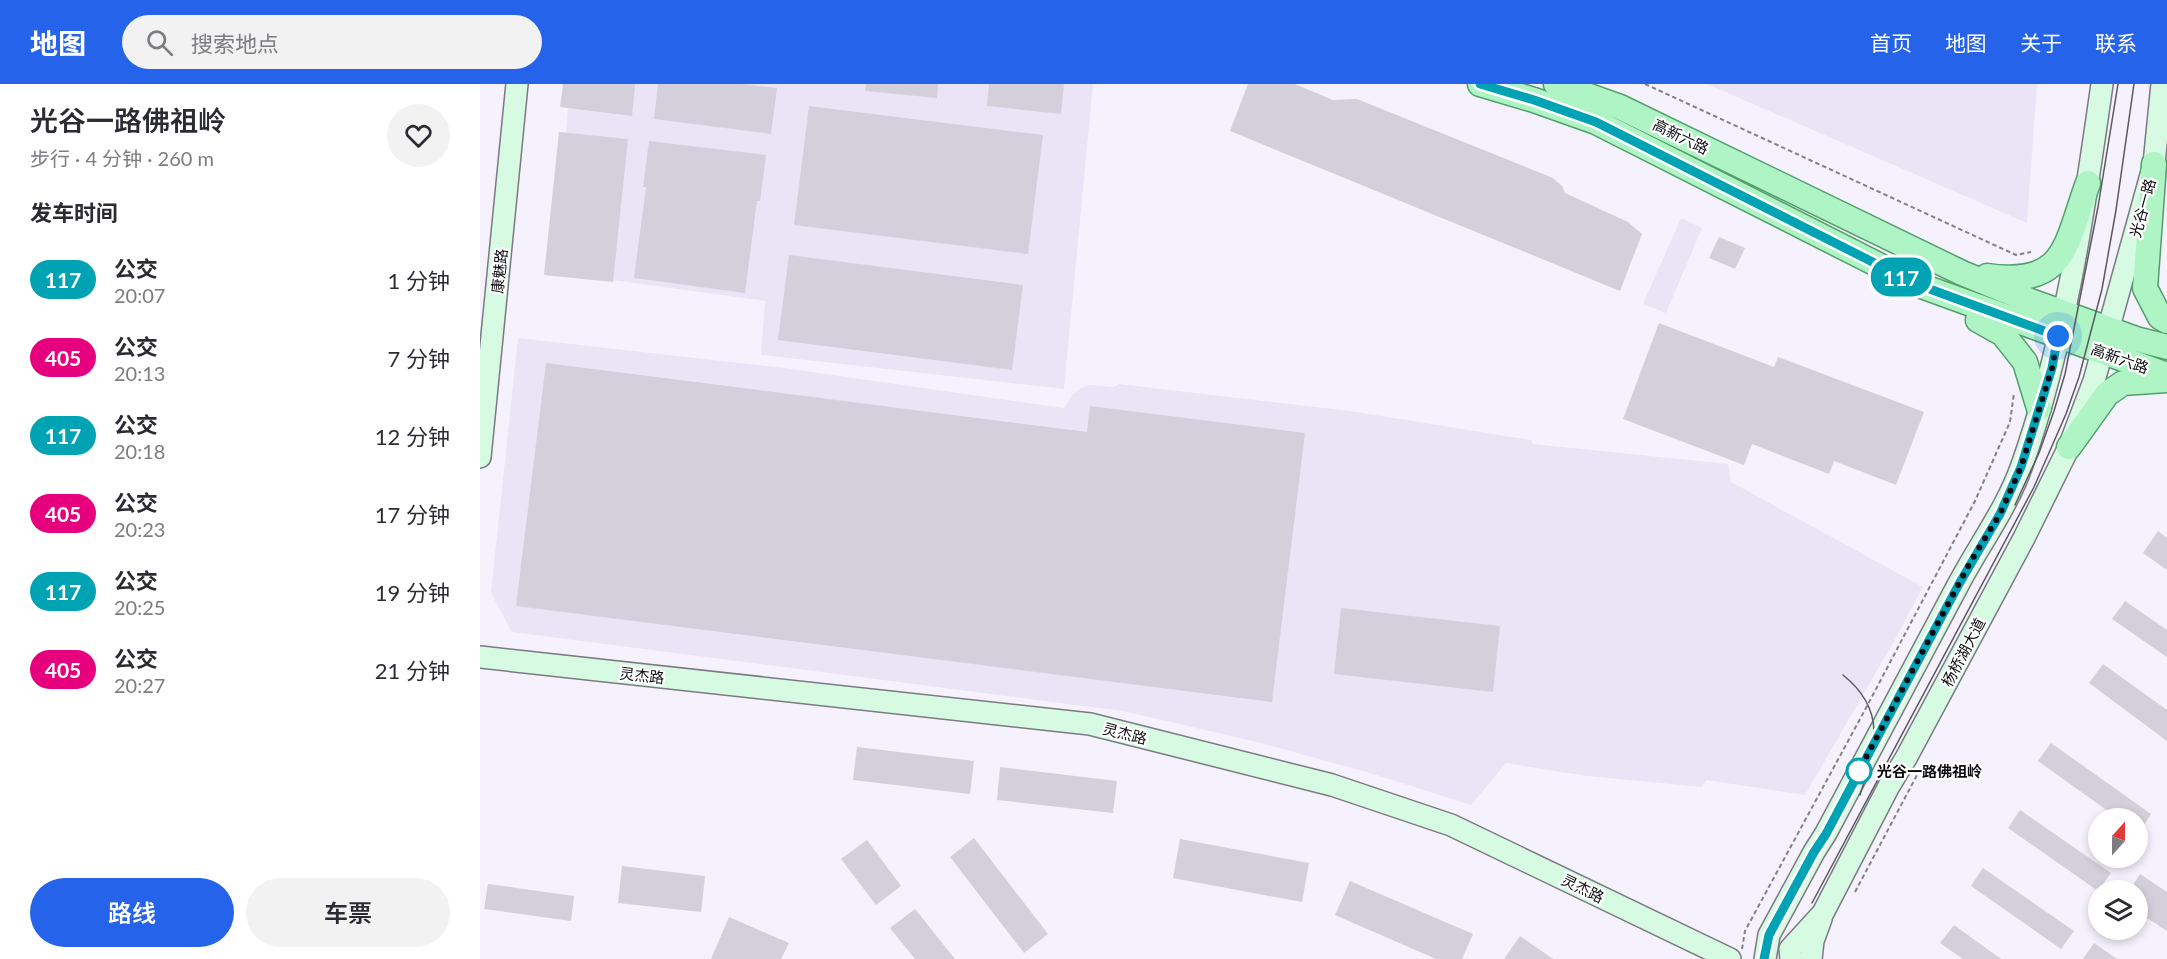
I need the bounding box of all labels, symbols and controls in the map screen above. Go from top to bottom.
search box [122,15,542,69]
text: 地图 [30,26,86,60]
icon: search [143,26,176,59]
text: 搜索地点 [191,30,279,57]
text: 首页 [1870,30,1912,55]
text: 地图 [1945,30,1987,55]
text: 关于 [2020,30,2062,55]
text: 联系 [2095,30,2137,55]
text: 光谷一路佛祖岭 [30,103,226,137]
button: heart [387,104,450,167]
street label: 高新六路 [1650,115,1712,157]
text: 步行 · 4 分钟 · 260 m [30,146,214,170]
street label: 光谷一路 [2126,177,2158,239]
text: 发车时间 [30,199,118,226]
street label: 康魅路 [488,248,510,294]
text: 公交 [114,255,158,282]
line badge: 117 [1866,258,1936,296]
text: 117 [1883,265,1919,290]
text: 117 [45,267,81,292]
text: 1 分钟 [388,267,450,294]
text: 20:07 [114,283,165,307]
your location [2043,321,2073,351]
text: 公交 [114,333,158,360]
street label: 高新六路 [2089,339,2151,377]
text: 405 [45,345,81,370]
text: 7 分钟 [388,345,450,372]
text: 20:13 [114,361,165,385]
text: 公交 [114,411,158,438]
text: 117 [45,423,81,448]
text: 12 分钟 [375,423,450,450]
text: 20:18 [114,439,165,463]
text: 公交 [114,489,158,516]
text: 405 [45,501,81,526]
text: 17 分钟 [375,501,450,528]
text: 20:23 [114,517,165,541]
text: 公交 [114,567,158,594]
text: 117 [45,579,81,604]
text: 19 分钟 [375,579,450,606]
text: 20:25 [114,595,165,619]
street label: 杨桥湖大道 [1937,615,1989,689]
text: 公交 [114,645,158,672]
text: 405 [45,657,81,682]
text: 21 分钟 [375,657,450,684]
street label: 灵杰路 [619,664,665,686]
text: 20:27 [114,673,165,697]
street label: 灵杰路 [1101,719,1149,747]
marker: 光谷一路佛祖岭 [1846,758,1872,784]
place label: 光谷一路佛祖岭 [1877,762,1982,780]
north arrow [2088,808,2148,868]
map controls [2088,808,2148,940]
street label: 灵杰路 [1559,870,1607,906]
button: 路线 [30,878,234,947]
button: 车票 [246,878,450,947]
button: layers [2088,880,2148,940]

